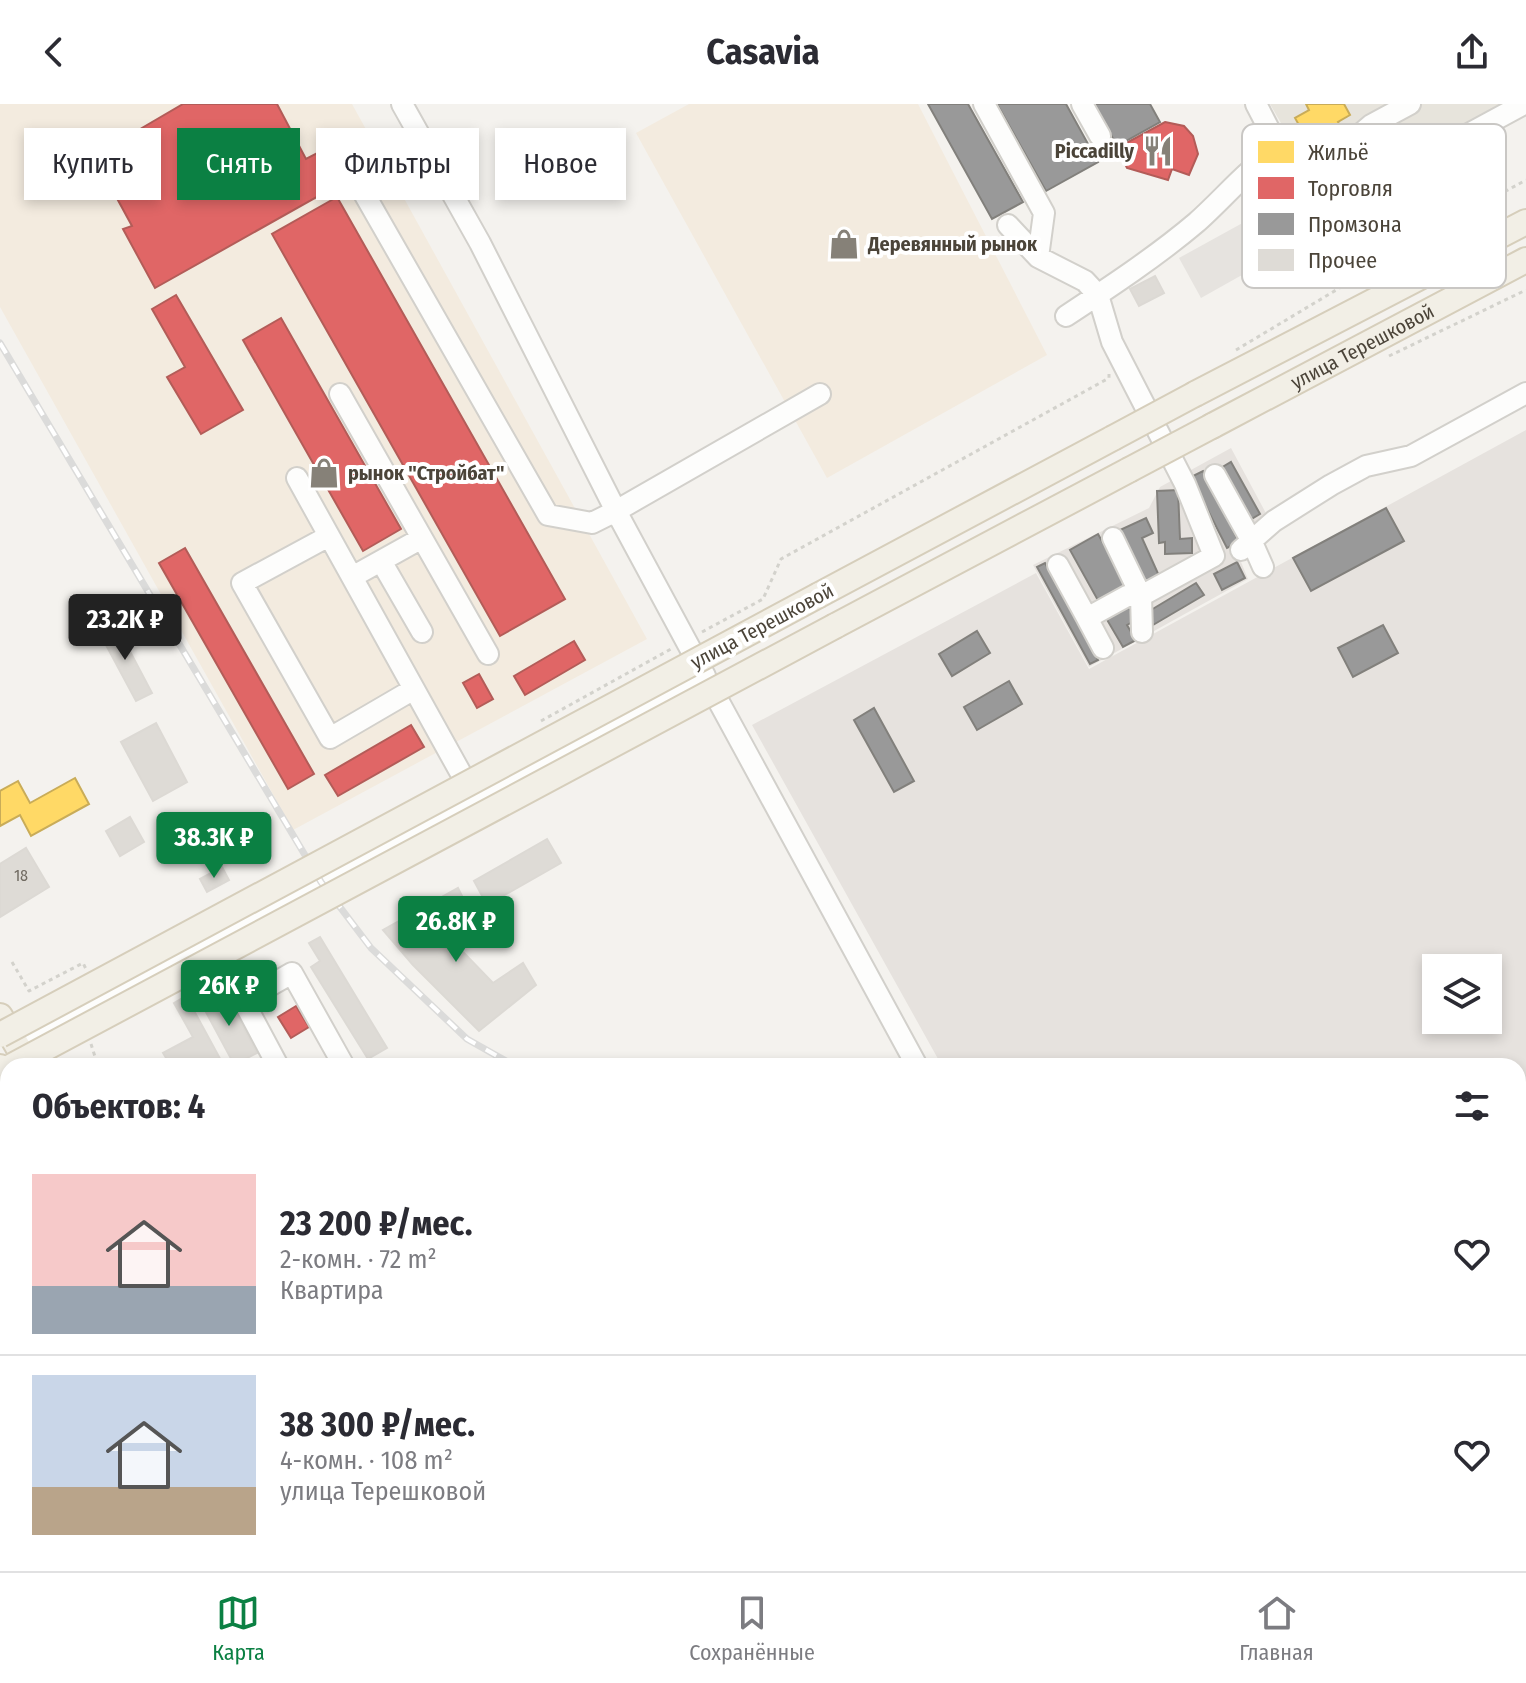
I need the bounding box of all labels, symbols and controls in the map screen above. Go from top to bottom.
icon: back [32,30,76,74]
text: Casavia [706,30,820,74]
icon: share [1450,30,1494,74]
legend [1242,124,1506,288]
chip: Купить [24,128,161,200]
chip: Снять [177,128,300,200]
chip: Фильтры [316,128,479,200]
chip: Новое [495,128,626,200]
restaurant icon: Piccadilly [1141,134,1175,168]
place label: Piccadilly [1055,139,1134,163]
text: Жильё [1308,139,1369,166]
text: Торговля [1308,175,1393,202]
text: Промзона [1308,211,1402,238]
shop icon: Деревянный рынок [827,227,861,261]
place label: Деревянный рынок [867,232,1038,256]
text: Прочее [1308,247,1377,274]
street label: улица Терешковой [1287,299,1438,394]
shop icon: рынок "Стройбат" [307,456,341,490]
place label: рынок "Стройбат" [348,461,504,485]
street label: улица Терешковой [686,578,838,674]
pin: 23.2K ₽ [51,594,199,662]
text: 23.2K ₽ [87,604,163,635]
pin: 38.3K ₽ [140,812,288,880]
text: 38.3K ₽ [174,822,254,853]
house number: 18 [14,866,28,885]
pin: 26.8K ₽ [382,896,530,964]
text: 26.8K ₽ [416,906,496,937]
map controls [1422,954,1502,1034]
button: layers [1422,954,1502,1034]
pin: 26K ₽ [173,960,285,1028]
text: 26K ₽ [199,970,259,1001]
icon: filters [1450,1084,1494,1128]
text: Объектов: 4 [32,1086,205,1127]
text: 23 200 ₽/мес. [280,1203,473,1244]
icon: home [96,1206,192,1302]
icon: heart [1450,1232,1494,1276]
text: 2-комн. · 72 m² [280,1244,437,1275]
text: Квартира [280,1275,384,1306]
text: 38 300 ₽/мес. [280,1404,475,1445]
icon: home [96,1407,192,1503]
icon: heart [1450,1433,1494,1477]
text: 4-комн. · 108 m² [280,1445,453,1476]
text: улица Терешковой [280,1476,486,1507]
tab: Карта [212,1591,265,1666]
tab: Сохранённые [689,1591,815,1666]
tab: Главная [1239,1591,1314,1666]

